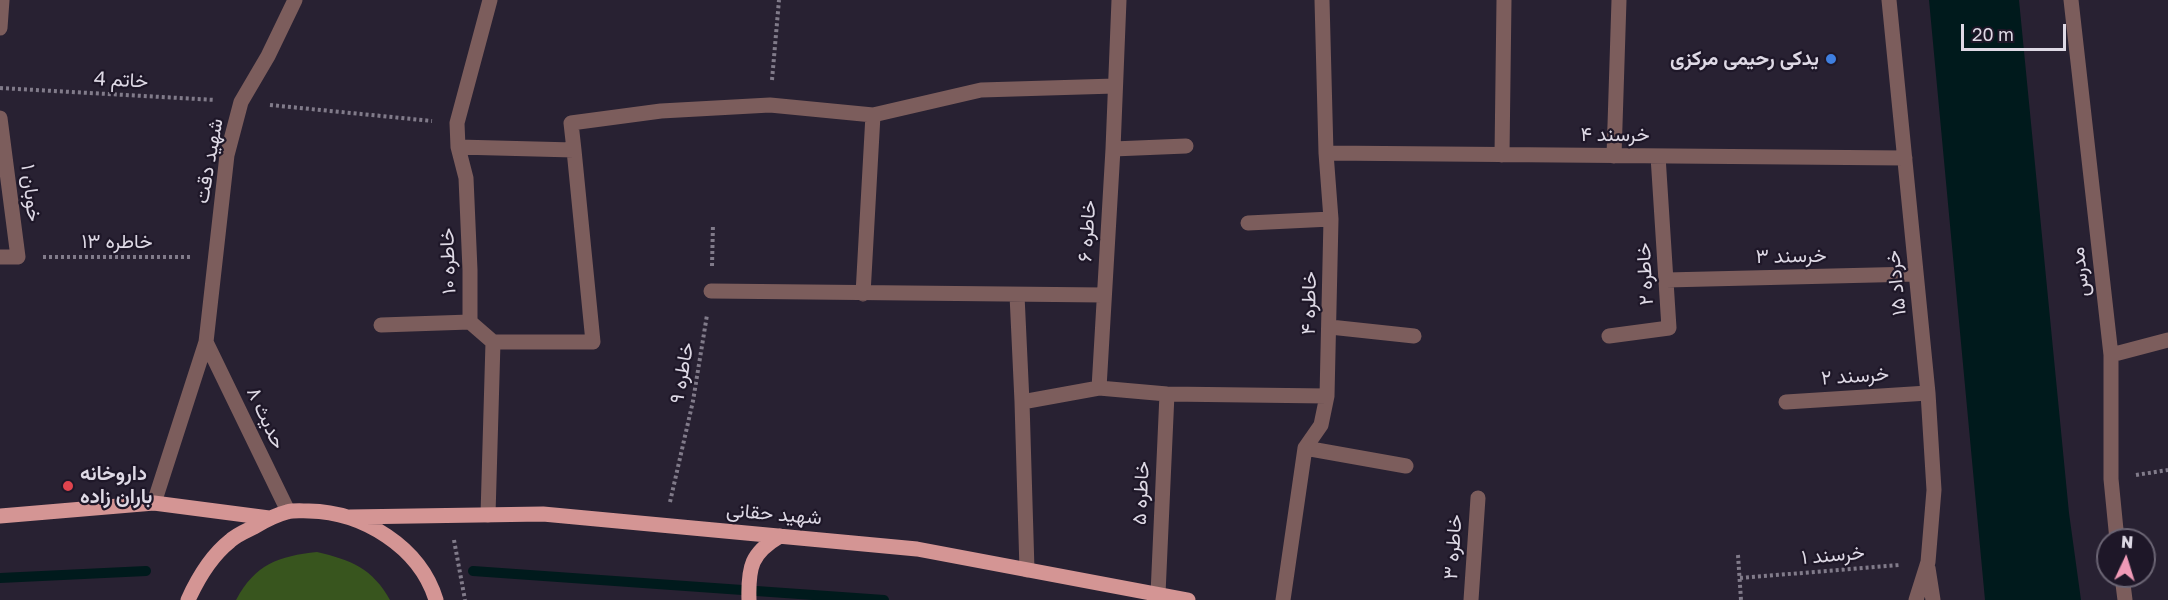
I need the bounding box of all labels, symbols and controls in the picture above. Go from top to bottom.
scale bar [1964,12,2069,50]
text: 20 m [1972,23,2014,45]
place label: یدکی رحیمی مرکزی [1670,47,1819,71]
marker: یدکی رحیمی مرکزی [1824,52,1838,66]
street label: خاتم 4 [93,67,149,93]
street label: شهید دقت [190,117,228,205]
street label: خرسند ۴ [1580,123,1650,147]
street label: خوبان ۱ [16,163,46,223]
street label: خاطره ۶ [1073,199,1101,263]
street label: خاطره ۱۰ [435,227,461,295]
street label: خاطره ۱۳ [81,230,153,254]
street label: خاطره ۲ [1631,242,1659,306]
street label: خرسند ۳ [1755,243,1827,269]
street label: مدرس [2065,246,2095,298]
street label: ۱۵ خرداد [1881,249,1911,317]
street label: خاطره ۴ [1296,271,1322,335]
street label: خاطره ۹ [665,340,699,406]
street label: خرسند ۲ [1820,362,1890,390]
street label: حدیث ۸ [241,383,291,453]
street label: خاطره ۵ [1127,460,1155,526]
place label: داروخانه باران زاده [80,462,152,509]
marker: داروخانه باران زاده [61,479,75,493]
street label: شهید حقانی [725,498,823,530]
street label: خاطره ۳ [1439,514,1467,580]
north arrow [2096,528,2156,588]
text: N [2120,532,2134,552]
street label: خرسند ۱ [1800,540,1866,570]

